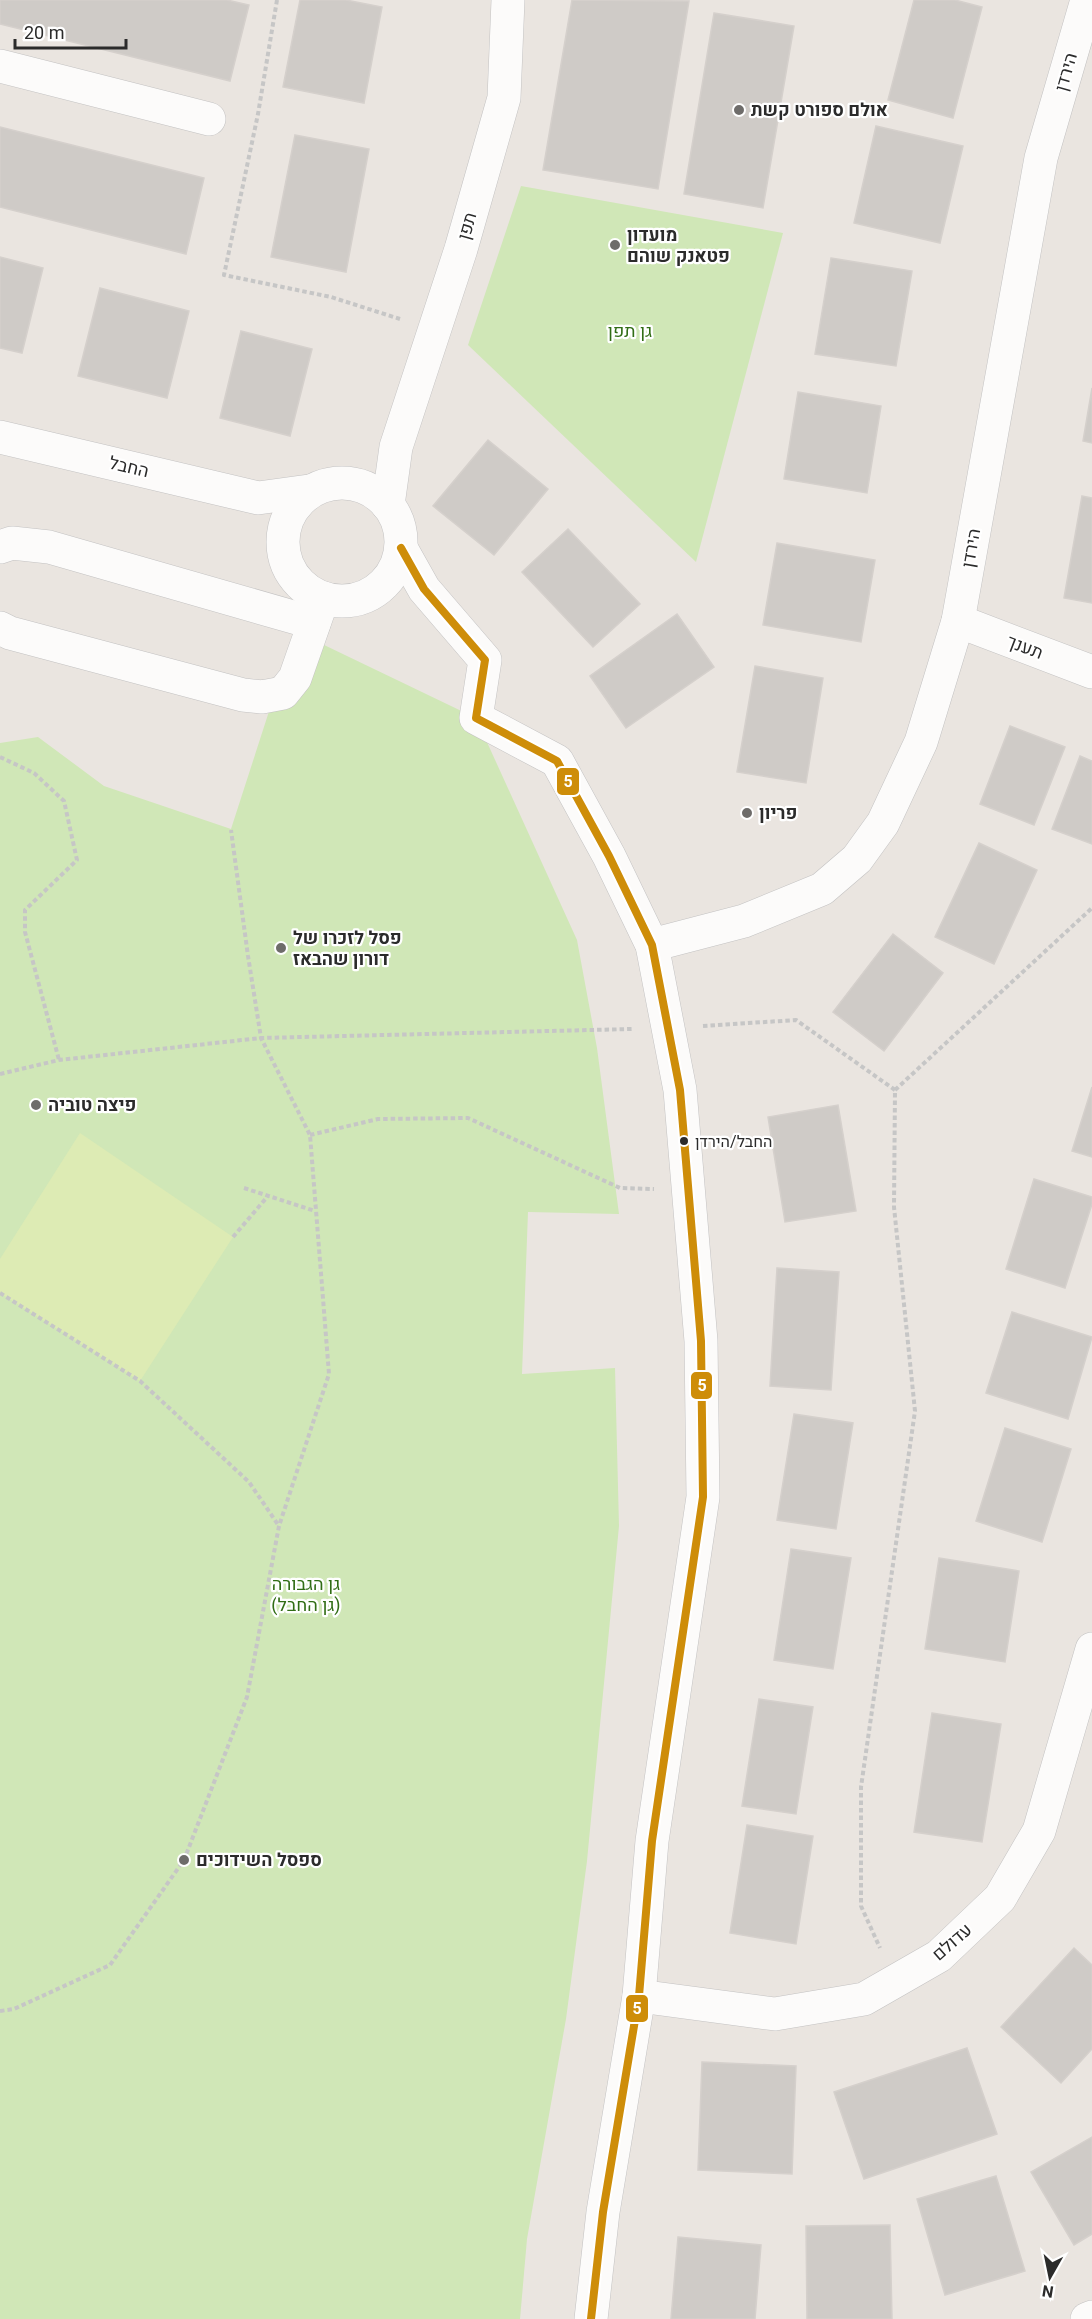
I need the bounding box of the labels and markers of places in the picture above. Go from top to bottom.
place label: אולם ספורט קשת [751,99,888,120]
marker: אולם ספורט קשת [732,103,746,117]
place label: מועדון פטאנק שוהם [627,224,730,266]
marker: מועדון פטאנק שוהם [608,238,622,252]
place label: פריון [759,802,797,823]
marker: פריון [740,806,754,820]
place label: פסל לזכרו של דורון שהבאז [293,927,402,969]
marker: פסל לזכרו של דורון שהבאז [274,941,288,955]
place label: פיצה טוביה [48,1094,136,1115]
marker: פיצה טוביה [29,1098,43,1112]
place label: החבל/הירדן [695,1132,772,1151]
marker: החבל/הירדן [678,1135,690,1147]
place label: ספסל השידוכים [196,1849,322,1870]
marker: ספסל השידוכים [177,1853,191,1867]

